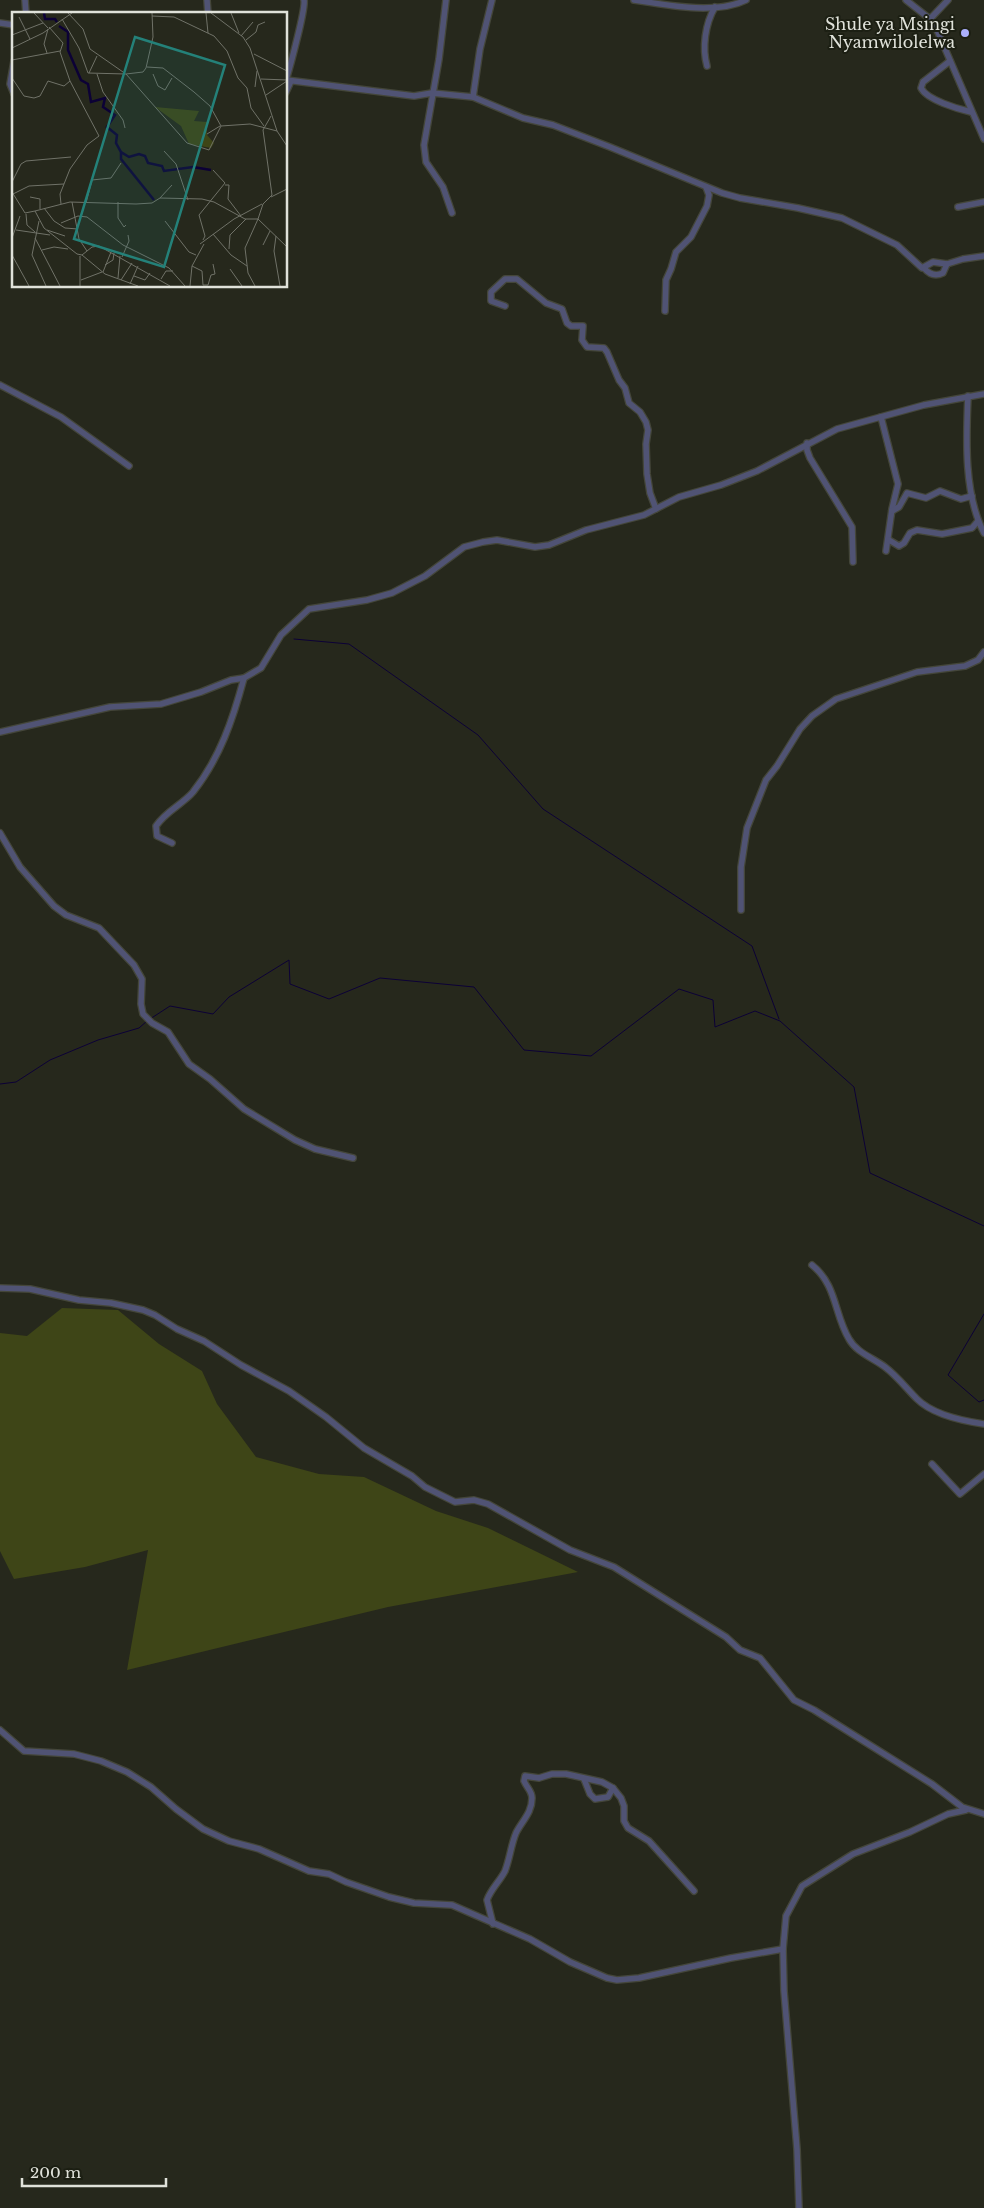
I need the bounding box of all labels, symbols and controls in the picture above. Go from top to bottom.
inset map [12,12,288,288]
place label: Shule ya Msingi Nyamwilolelwa [825,14,956,52]
marker: Shule ya Msingi Nyamwilolelwa [959,27,971,39]
scale bar [22,2156,166,2188]
text: 200 m [30,2163,81,2182]

